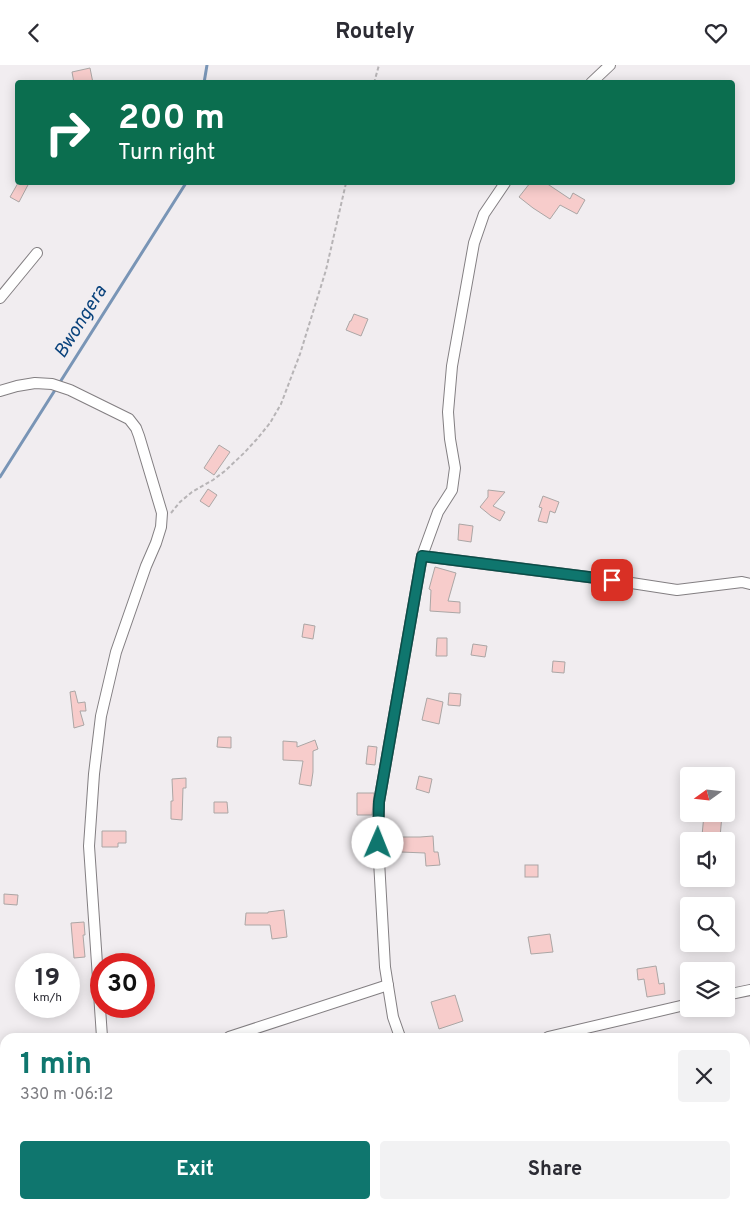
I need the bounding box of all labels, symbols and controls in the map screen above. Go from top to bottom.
icon: back [20,19,48,47]
text: Routely [335,19,415,46]
icon: heart [702,19,730,47]
text: 200 m [118,97,225,141]
icon: right [35,100,100,165]
text: Turn right [118,140,215,167]
water label: Bwongera [49,281,113,363]
pin [591,559,633,601]
icon: arrive [598,566,626,594]
north arrow [680,767,735,823]
map controls [680,767,735,1017]
position arrow [351,816,403,868]
button: sound [680,832,735,887]
button: search [680,897,735,952]
speed limit sign: 30 [90,953,155,1018]
button: layers [680,962,735,1017]
text: 19 [35,963,60,995]
text: km/h [33,990,62,1006]
text: 1 min [20,1047,92,1084]
button: close [678,1050,730,1102]
text: 330 m · 06:12 [20,1085,113,1105]
button: Exit [20,1141,370,1199]
button: Share [380,1141,730,1199]

